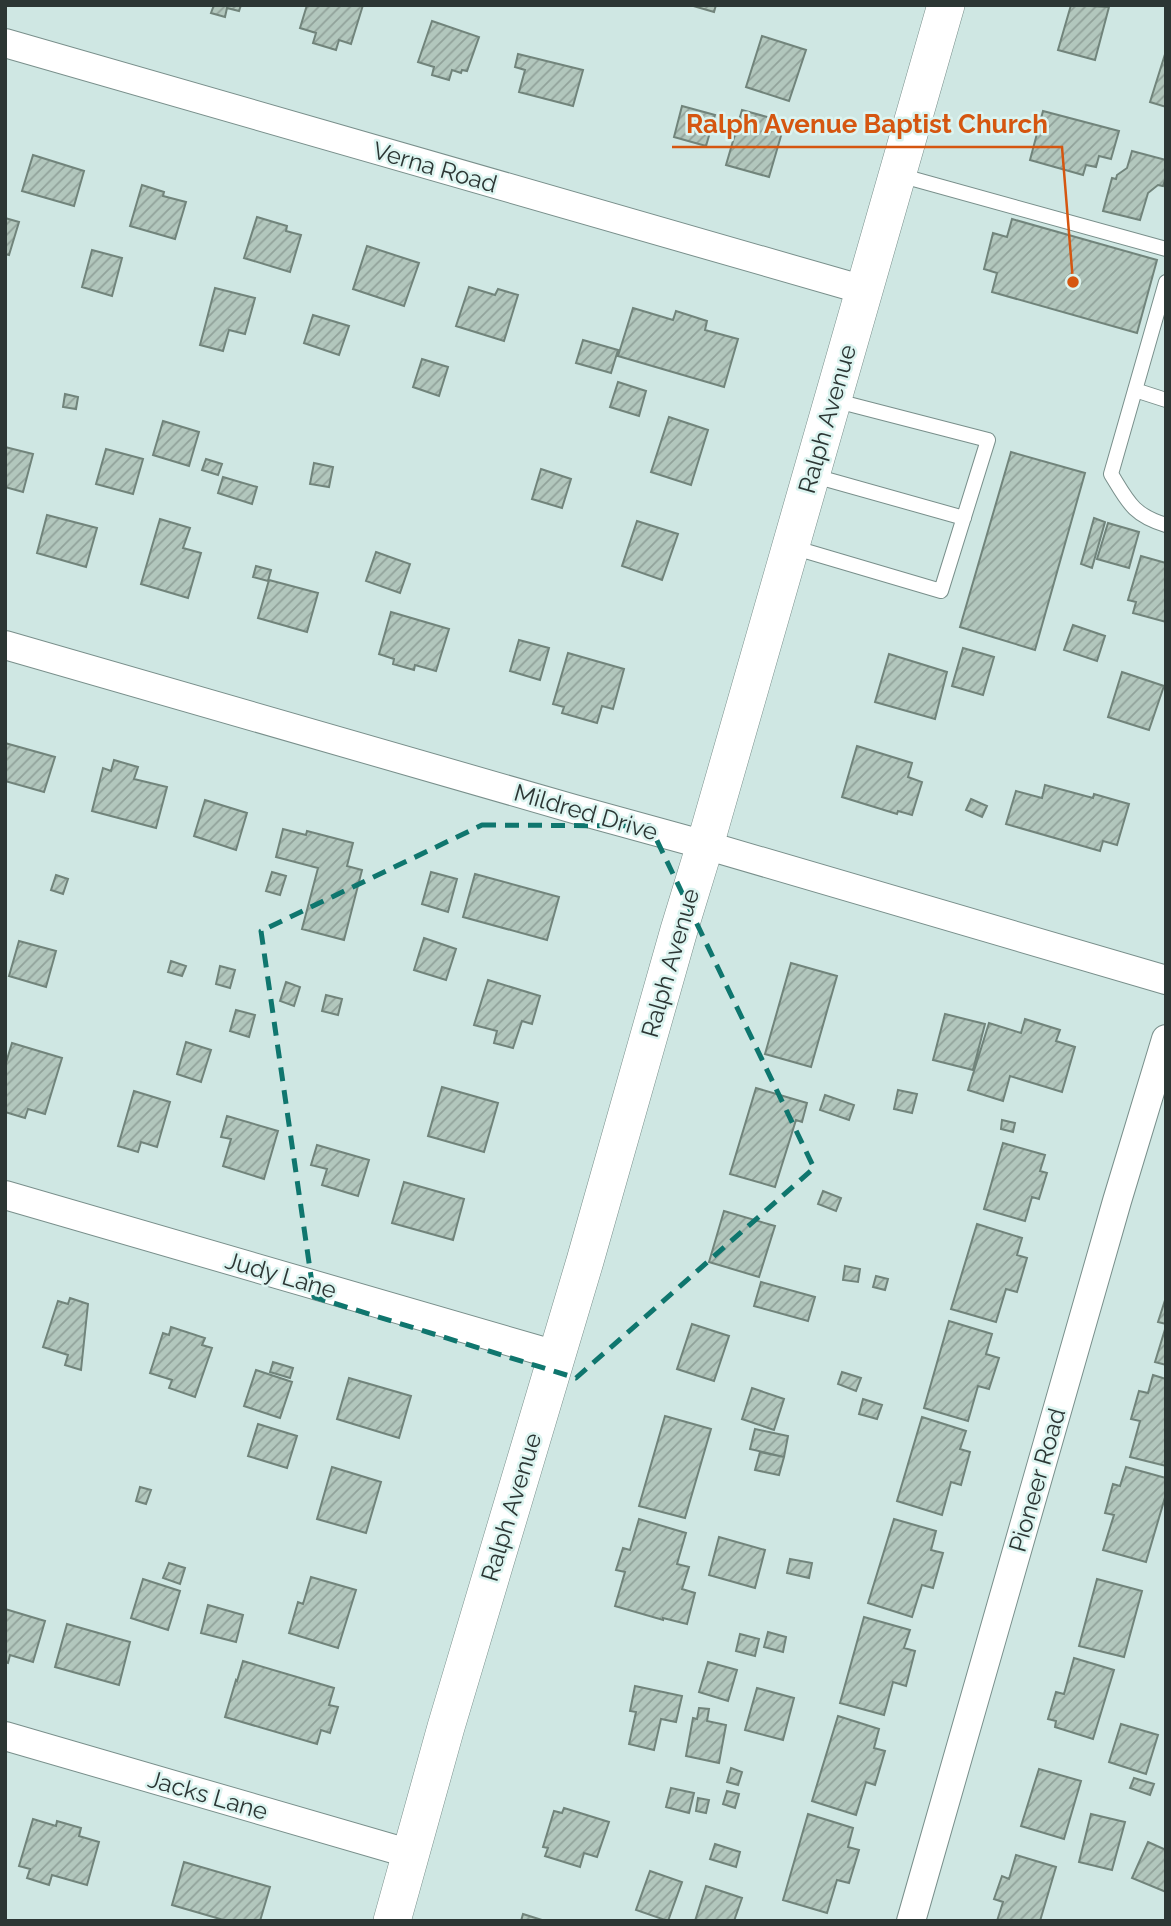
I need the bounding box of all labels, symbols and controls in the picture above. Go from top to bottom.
callout: Ralph Avenue Baptist Church [672,100,1062,147]
text: Ralph Avenue Baptist Church [686,109,1048,139]
street label: Verna Road [369,135,501,199]
street label: Ralph Avenue [792,341,862,497]
street label: Mildred Drive [511,778,661,846]
street label: Ralph Avenue [635,885,705,1041]
street label: Judy Lane [222,1245,340,1305]
street label: Pioneer Road [1003,1405,1071,1555]
street label: Ralph Avenue [475,1429,547,1585]
street label: Jacks Lane [145,1764,271,1826]

